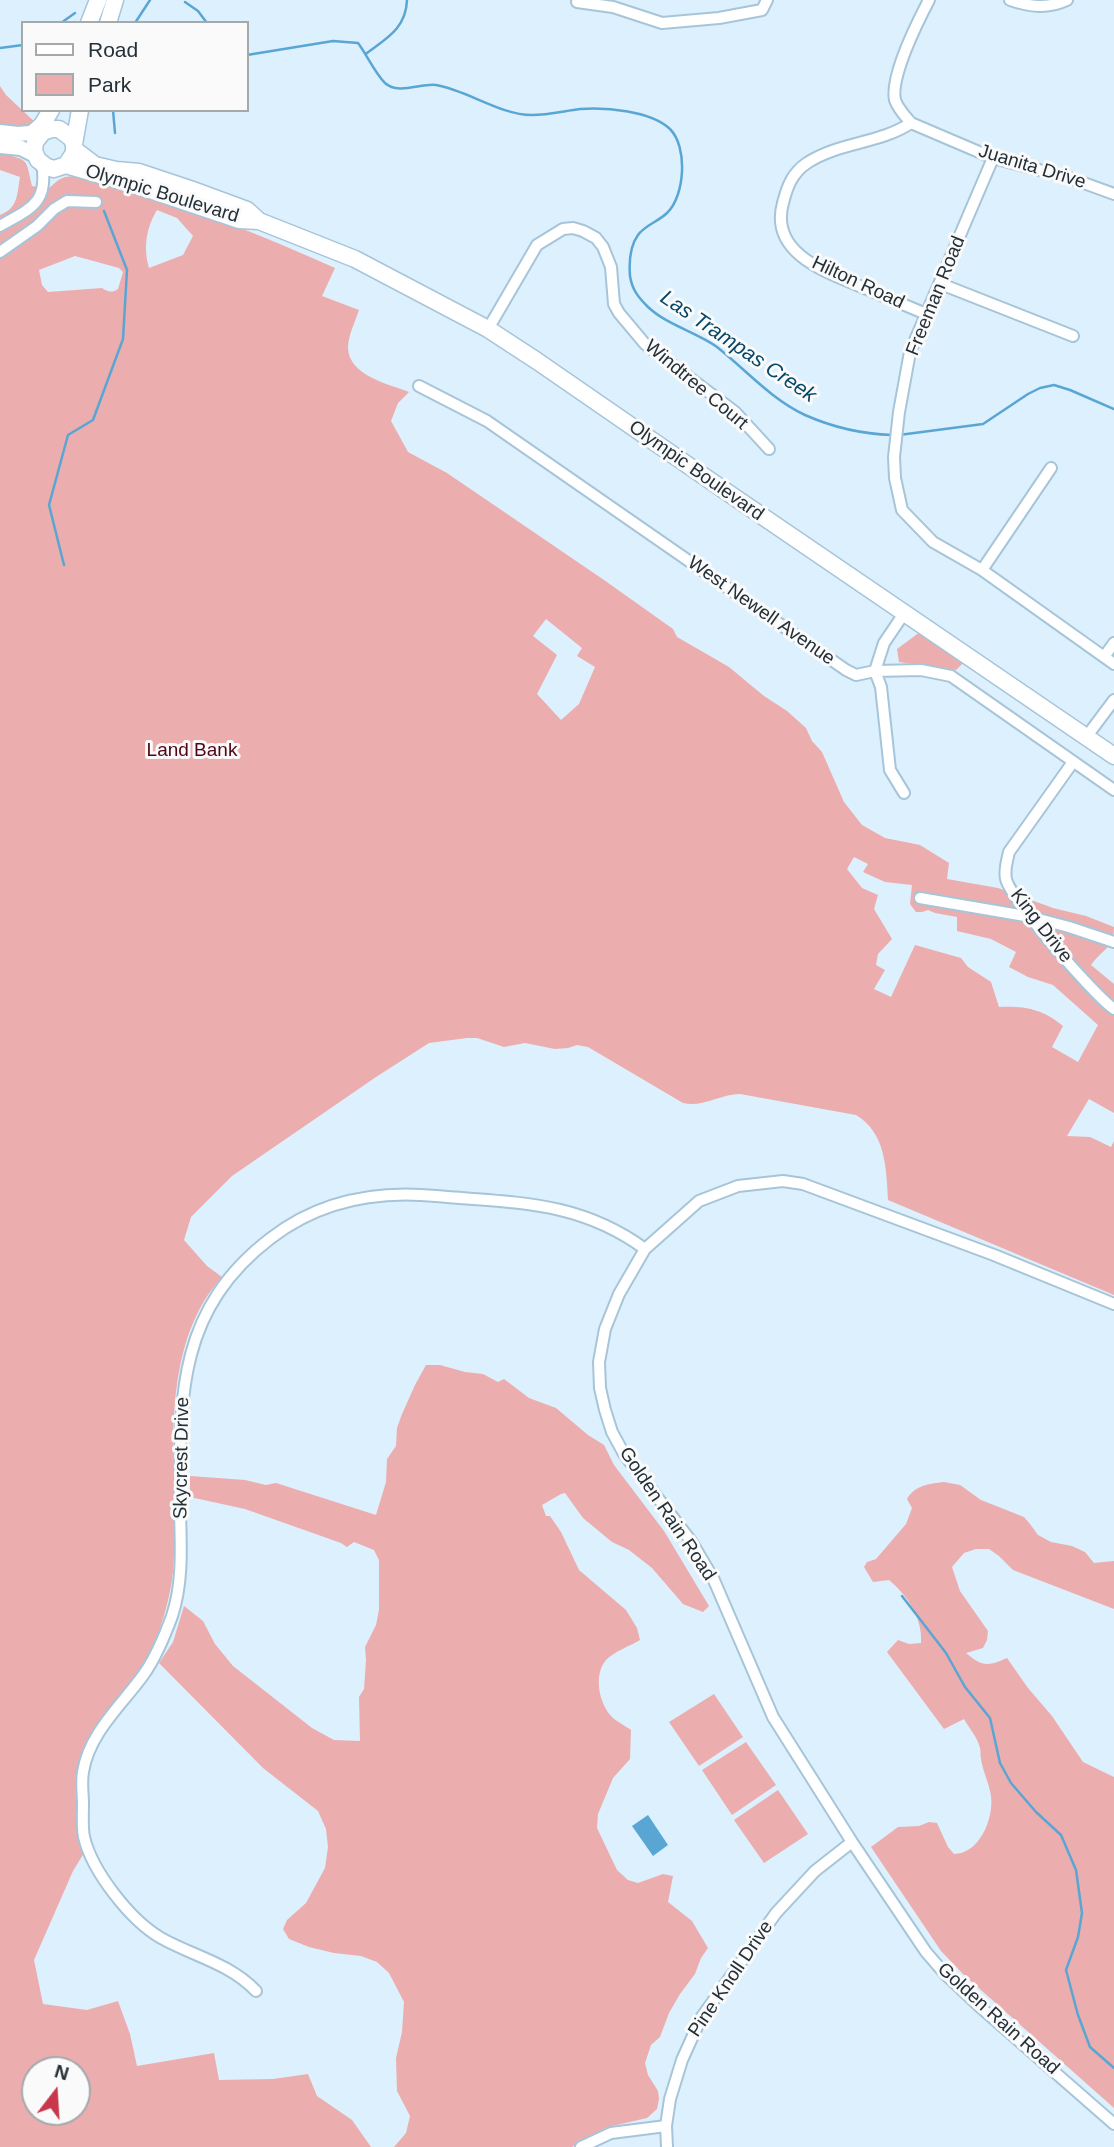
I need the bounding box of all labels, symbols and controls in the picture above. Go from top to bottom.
legend [21,21,248,112]
text: Road [88,38,138,61]
text: Park [88,73,131,96]
street label: Juanita Drive [976,140,1088,194]
street label: Olympic Boulevard [82,160,242,228]
street label: Freeman Road [902,233,970,359]
street label: Hilton Road [808,252,908,314]
water label: Las Trampas Creek [655,285,821,409]
street label: Windtree Court [640,335,752,435]
street label: Olympic Boulevard [624,416,768,526]
street label: West Newell Avenue [683,552,839,670]
park label: Land Bank [147,740,237,762]
street label: King Drive [1005,884,1077,968]
street label: Skycrest Drive [170,1397,194,1519]
street label: Golden Rain Road [614,1443,720,1585]
street label: Pine Knoll Drive [684,1917,778,2041]
street label: Golden Rain Road [932,1958,1064,2080]
north arrow [21,2056,91,2126]
text: N [52,2060,71,2084]

